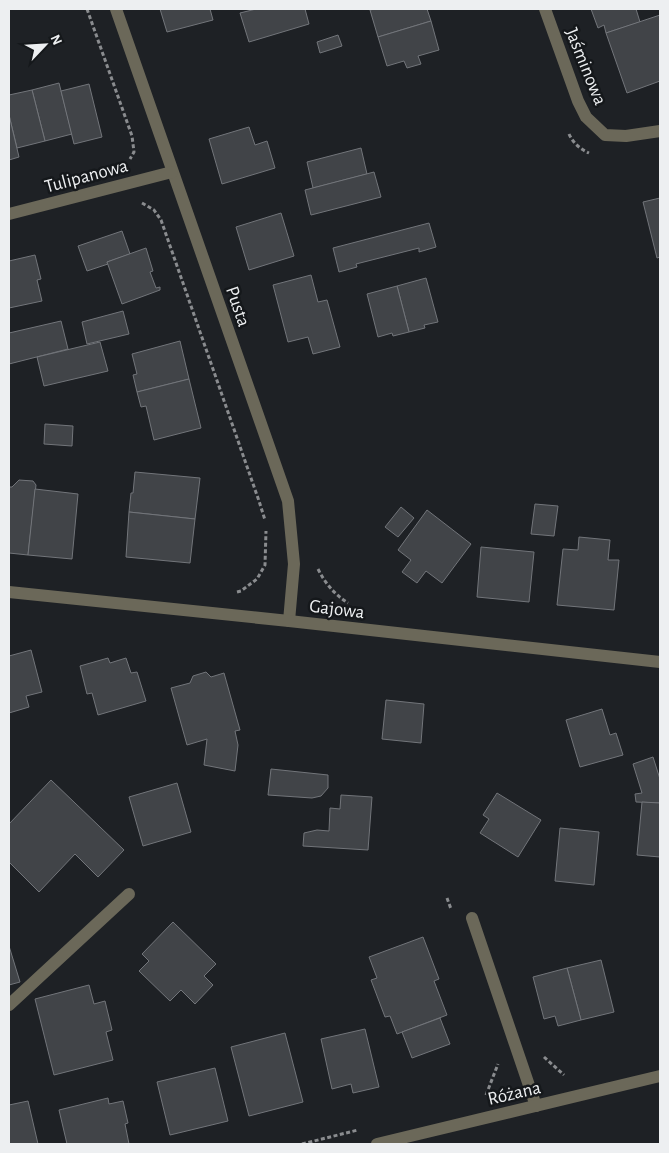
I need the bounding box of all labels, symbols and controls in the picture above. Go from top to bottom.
north arrow [20,20,70,70]
street label: Jaśminowa [562,25,610,108]
text: N [47,33,64,47]
street label: Tulipanowa [43,156,130,197]
street label: Pusta [222,284,253,329]
street label: Gajowa [308,597,366,622]
street label: Różana [486,1078,543,1109]

